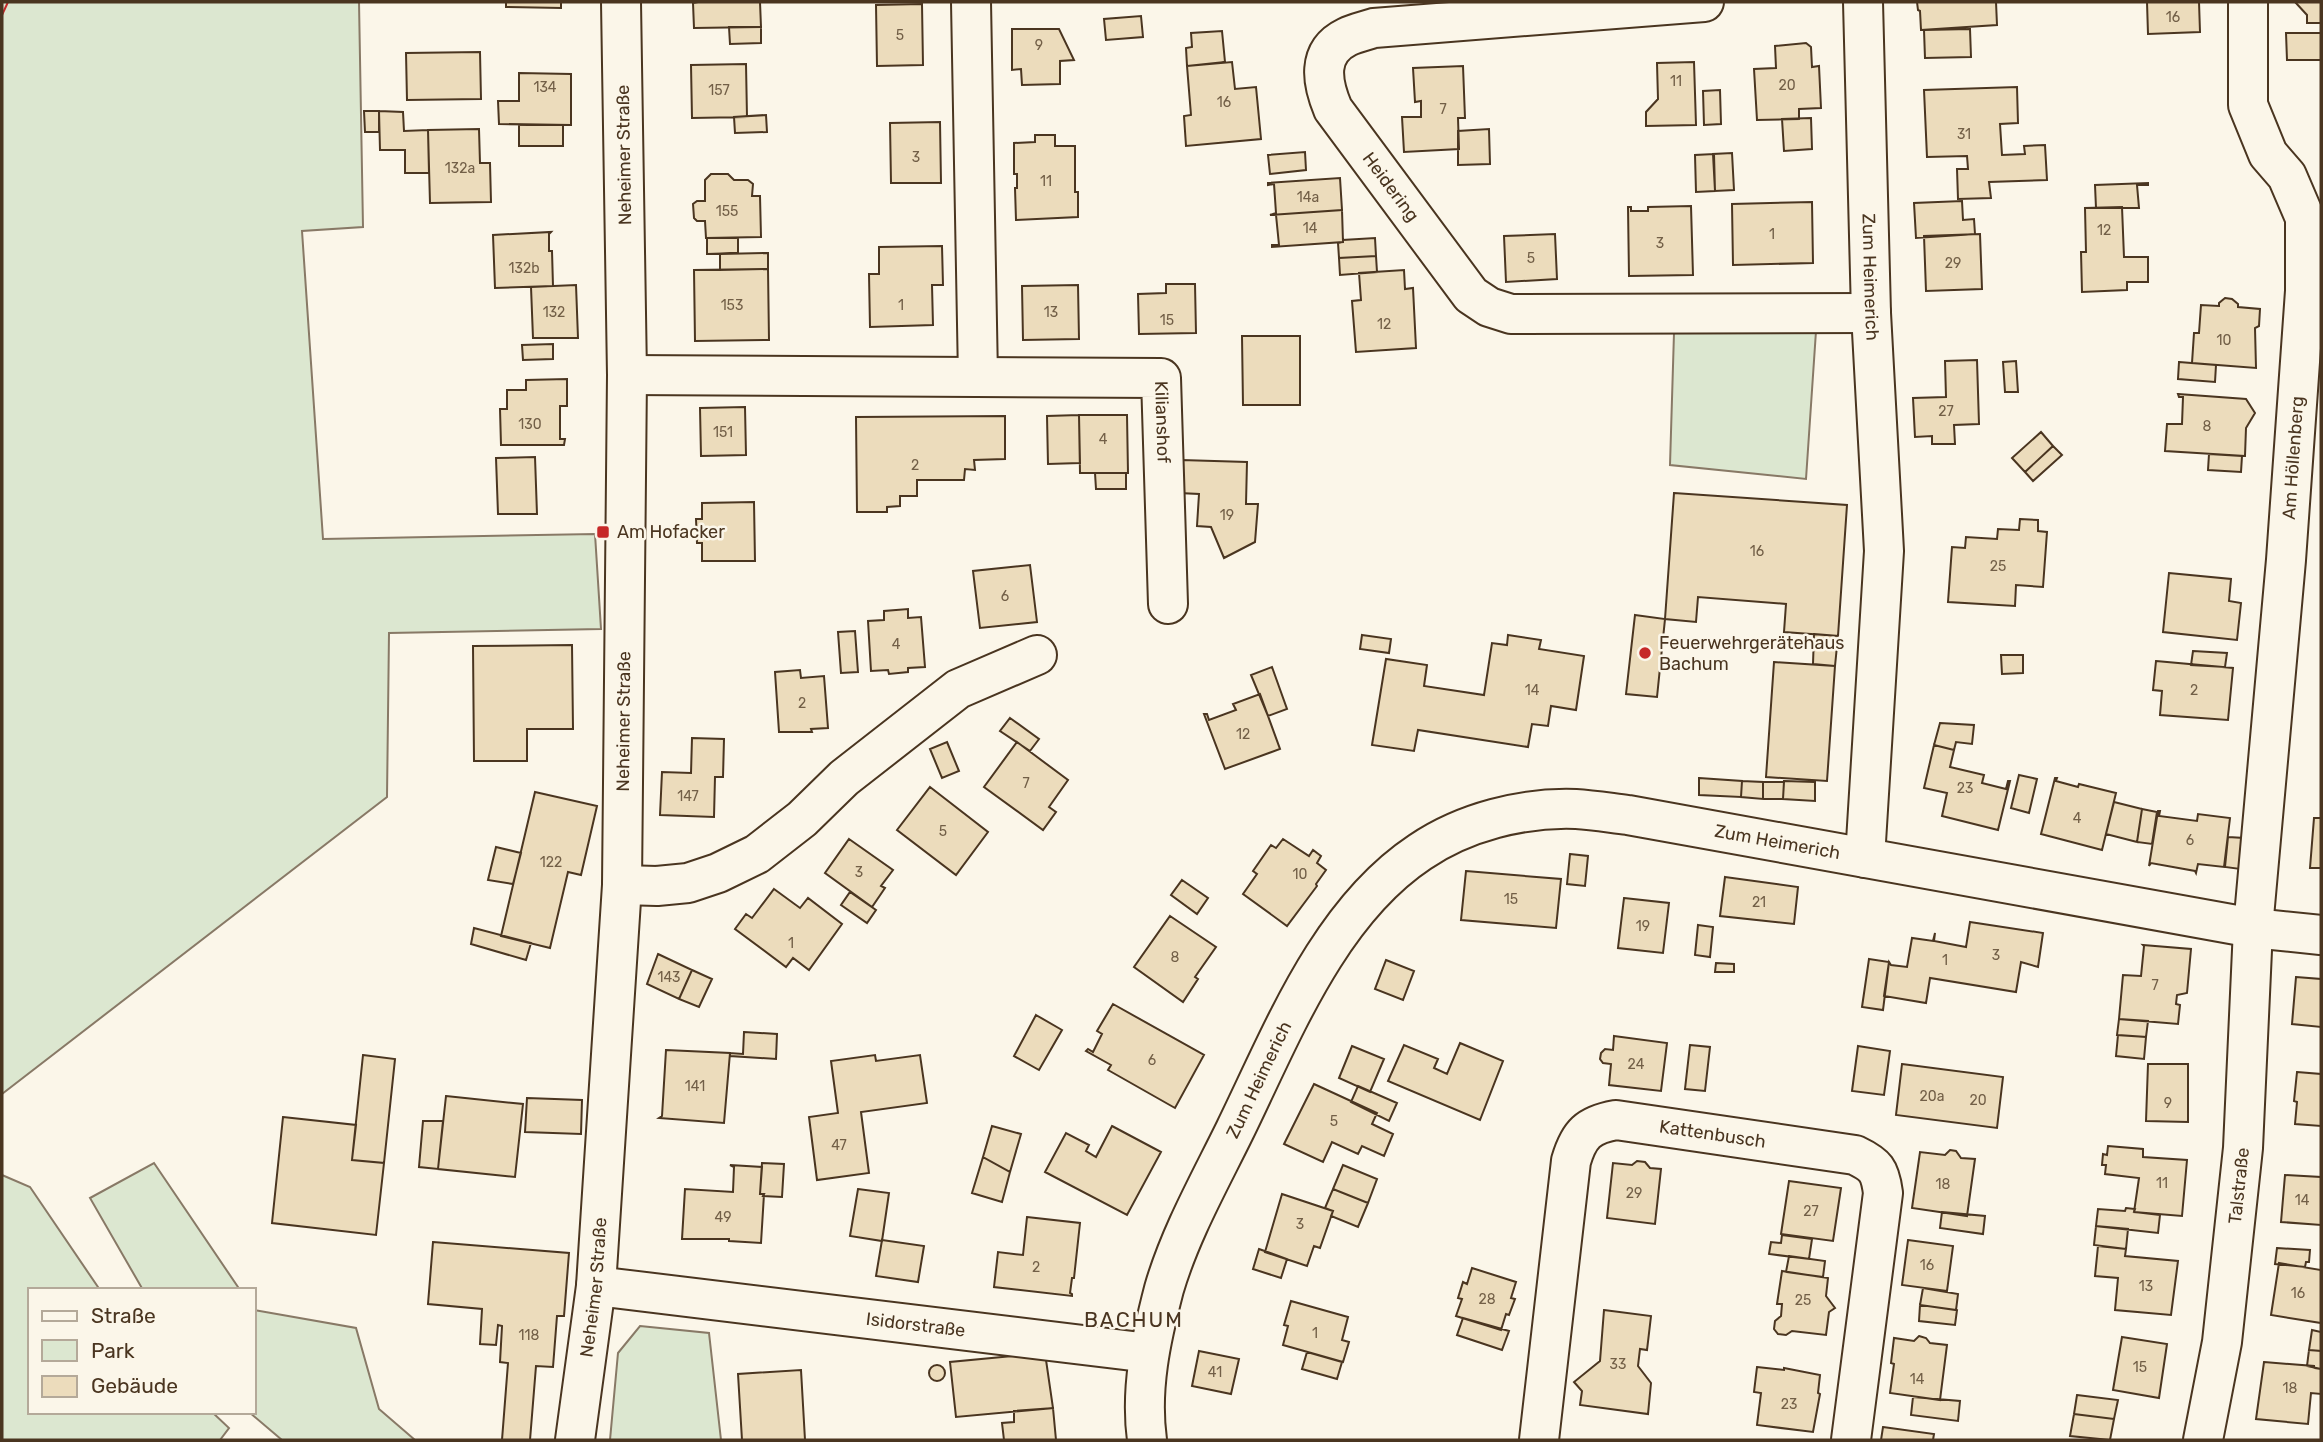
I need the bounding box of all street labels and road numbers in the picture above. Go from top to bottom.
street label: Neheimer Straße [612,85,636,225]
street label: Heidering [1358,148,1424,226]
street label: Zum Heimerich [1857,213,1883,341]
street label: Kilianshof [1150,381,1175,463]
street label: Am Höllenberg [2278,395,2309,520]
street label: Neheimer Straße [612,651,635,792]
street label: Zum Heimerich [1713,820,1842,864]
street label: Zum Heimerich [1222,1018,1296,1142]
street label: Kattenbusch [1658,1115,1767,1153]
street label: Talstraße [2224,1146,2254,1225]
street label: Neheimer Straße [575,1217,611,1359]
street label: Isidorstraße [865,1308,967,1342]

